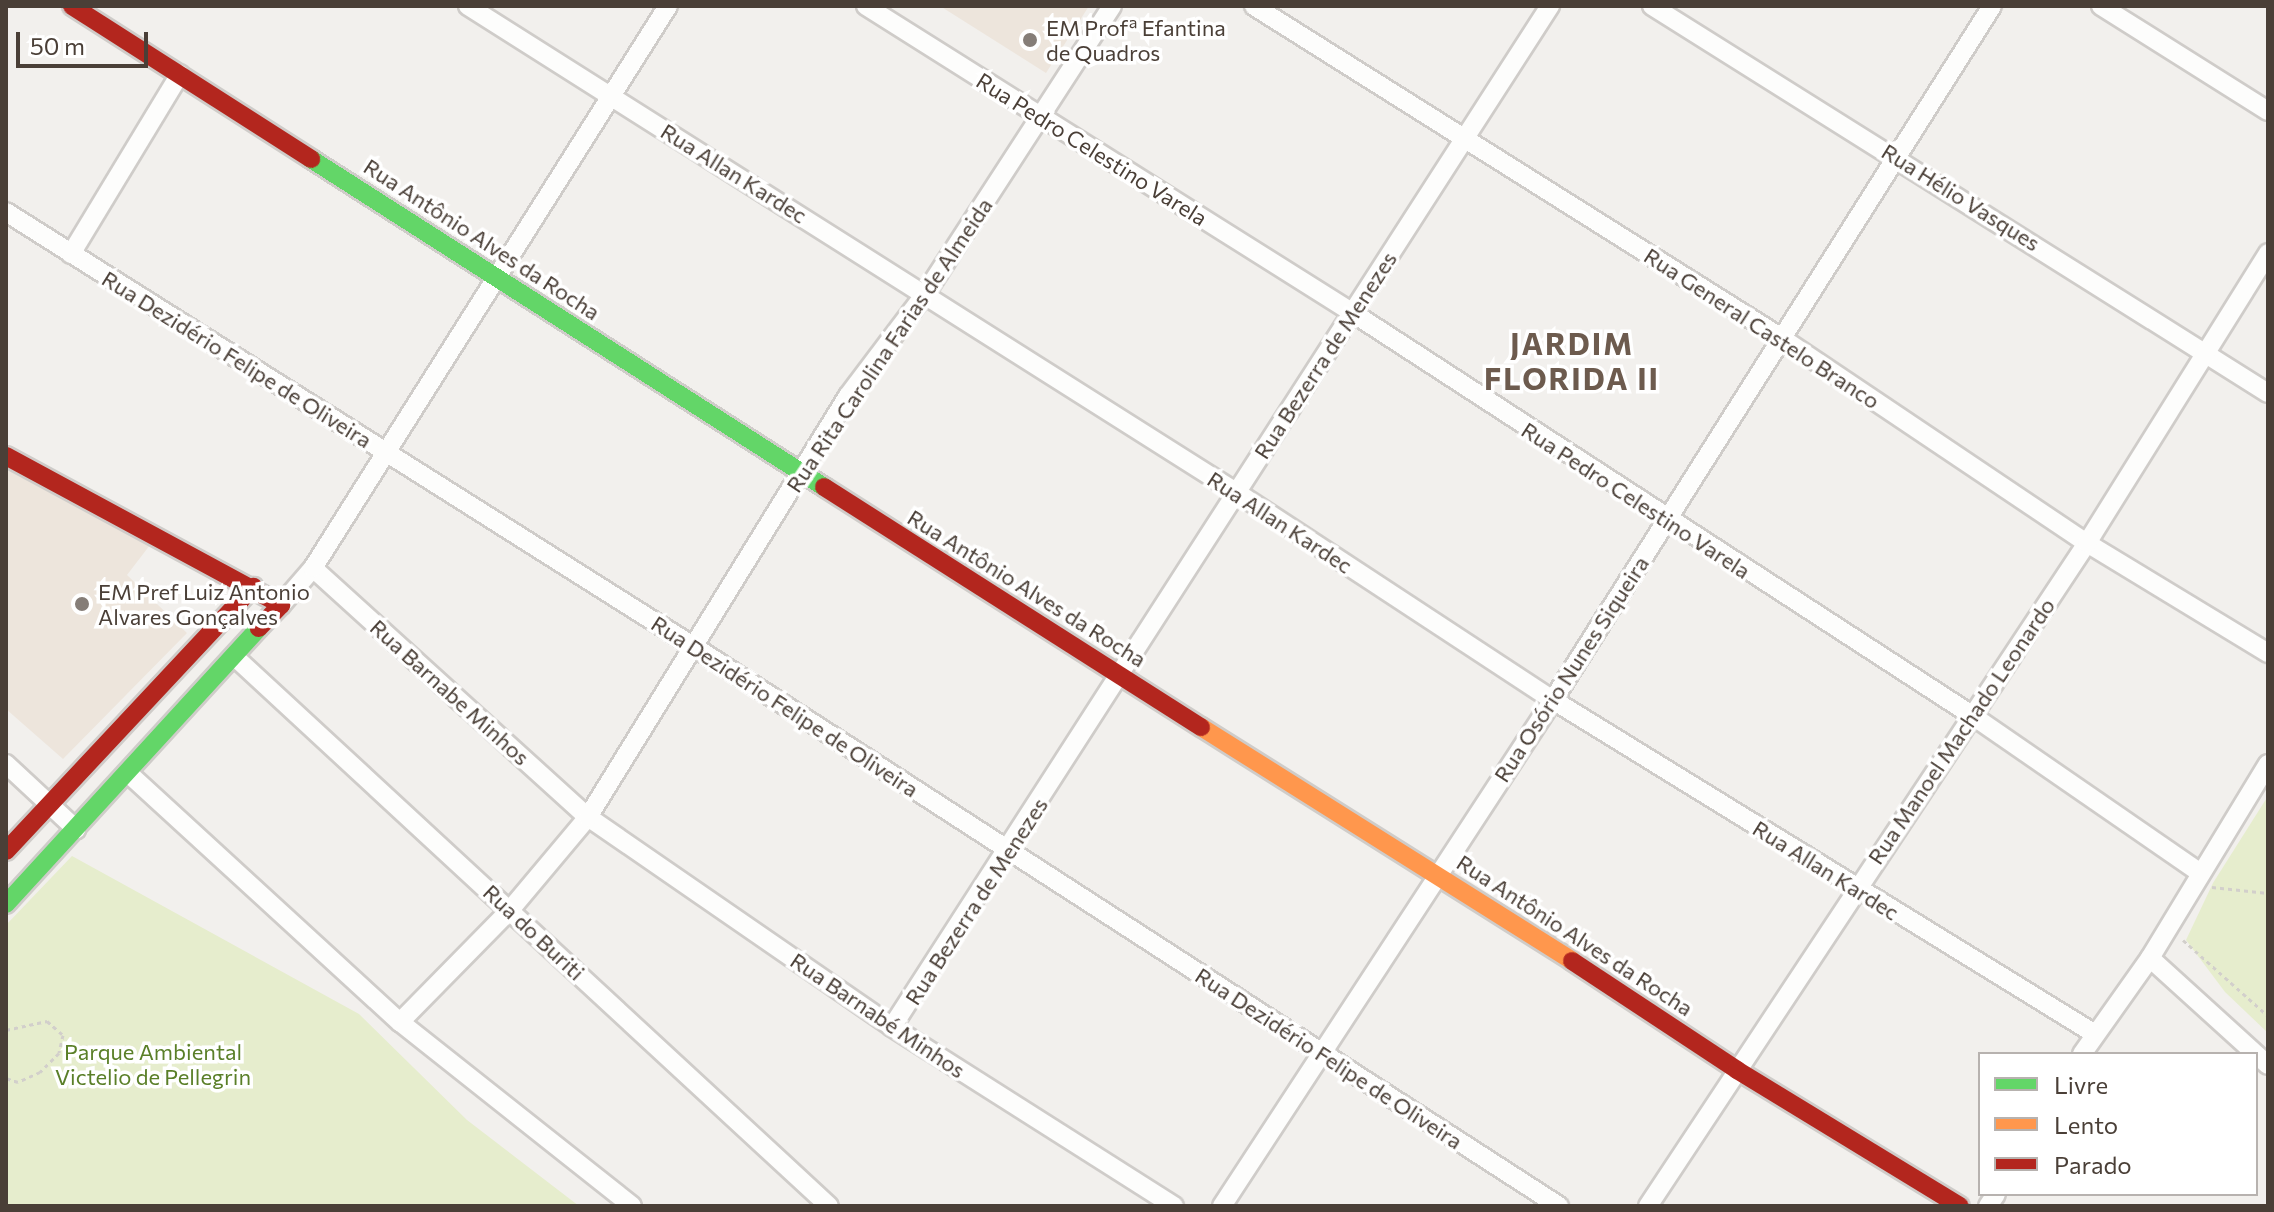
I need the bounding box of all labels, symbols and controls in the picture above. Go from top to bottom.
place label: EM Profª Efantina de Quadros [1046,14,1226,66]
scale bar [20,16,152,66]
text: 50 m [30,31,85,60]
marker: EM Profª Efantina de Quadros [1021,31,1039,49]
street label: Rua Pedro Celestino Varela [972,67,1212,231]
street label: Rua Allan Kardec [656,118,812,228]
street label: Rua Hélio Vasques [1877,138,2045,256]
street label: Rua Antônio Alves da Rocha [359,153,605,325]
street label: Rua Rita Carolina Farias de Almeida [780,193,998,497]
street label: Rua General Castelo Branco [1639,242,1885,414]
street label: Rua Bezerra de Menezes [1248,246,1402,464]
street label: Rua Dezidério Felipe de Oliveira [97,265,377,453]
district label: JARDIM FLORIDA II [1484,325,1660,396]
street label: Rua Pedro Celestino Varela [1517,416,1755,584]
street label: Rua Allan Kardec [1203,465,1357,579]
street label: Rua Antônio Alves da Rocha [903,504,1151,672]
street label: Rua Osório Nunes Siqueira [1488,551,1654,787]
place label: EM Pref Luiz Antonio Alvares Gonçalves [98,578,310,630]
street label: Rua Manoel Machado Leonardo [1862,593,2060,869]
marker: EM Pref Luiz Antonio Alvares Gonçalves [73,595,91,613]
street label: Rua Dezidério Felipe de Oliveira [647,610,923,802]
street label: Rua Barnabe Minhos [365,614,535,770]
street label: Rua Bezerra de Menezes [899,792,1053,1010]
street label: Rua Allan Kardec [1748,815,1904,925]
street label: Rua Antônio Alves da Rocha [1452,849,1698,1021]
street label: Rua do Buriti [478,879,590,985]
street label: Rua Barnabé Minhos [786,947,970,1083]
street label: Rua Dezidério Felipe de Oliveira [1191,962,1467,1154]
park label: Parque Ambiental Victelio de Pellegrin [55,1038,251,1090]
legend [1978,1052,2258,1196]
text: Livre [2054,1070,2108,1099]
text: Lento [2054,1110,2118,1139]
text: Parado [2054,1150,2132,1179]

